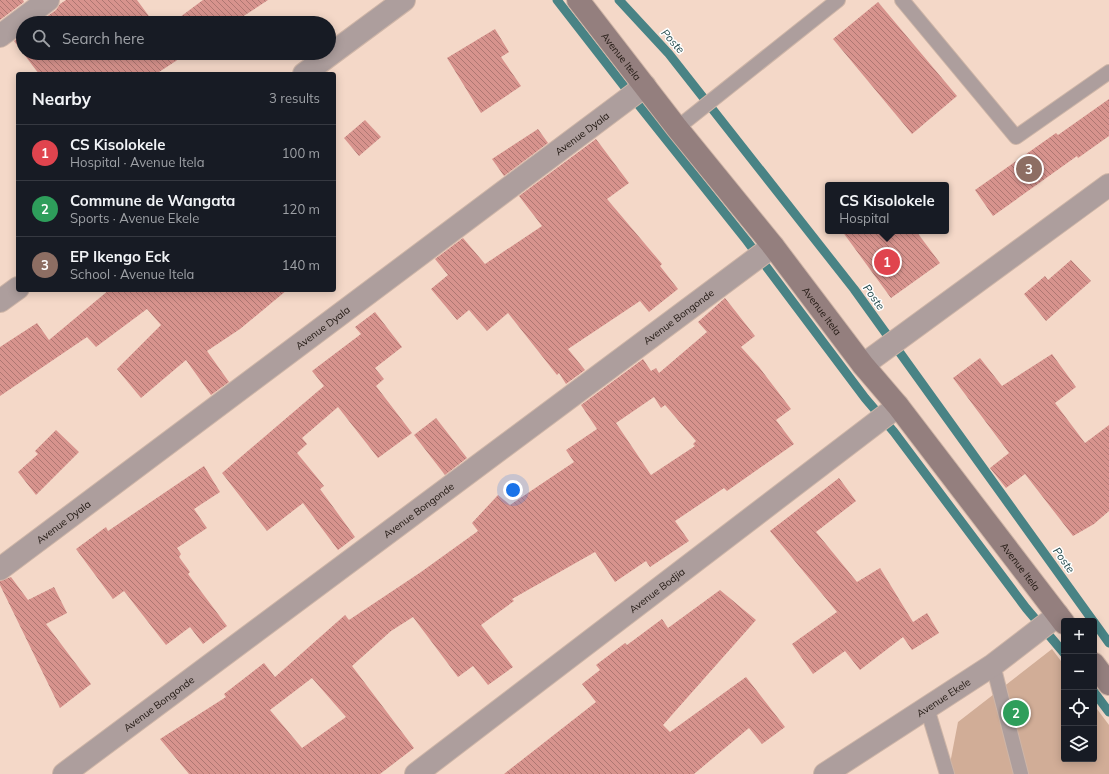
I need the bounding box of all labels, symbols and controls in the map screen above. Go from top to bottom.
search box [16,16,336,60]
water label: Poste [658,26,688,56]
icon: search [30,27,52,49]
text: Search here [62,29,144,48]
street label: Avenue Itela [599,29,644,83]
text: Nearby [32,88,91,109]
text: 3 results [269,90,320,106]
street label: Avenue Dyala [552,109,612,158]
text: CS Kisolokele [70,135,165,154]
text: 1 [41,145,49,161]
text: 100 m [282,145,320,161]
text: Hospital · Avenue Itela [70,154,204,170]
pin: 3 [1016,154,1042,184]
popup [825,182,949,234]
text: Commune de Wangata [70,191,235,210]
text: CS Kisolokele [839,191,935,210]
text: 2 [41,201,49,217]
text: 120 m [282,201,320,217]
text: Sports · Avenue Ekele [70,210,199,226]
text: Hospital [839,210,889,226]
text: EP Ikengo Eck [70,247,170,266]
pin: 1 [874,247,900,277]
text: 3 [41,257,49,273]
text: 140 m [282,257,320,273]
text: School · Avenue Itela [70,266,194,282]
water label: Poste [860,281,888,313]
street label: Avenue Itela [799,284,844,337]
street label: Avenue Bongonde [640,286,716,347]
street label: Avenue Dyala [293,303,352,352]
street label: Avenue Bongonde [381,479,456,541]
your location [503,480,523,500]
street label: Avenue Dyala [33,497,93,546]
street label: Avenue Itela [998,540,1043,593]
water label: Poste [1050,544,1078,576]
street label: Avenue Bodjia [626,565,687,616]
map controls [1061,618,1097,762]
button: + [1061,618,1097,654]
button: − [1061,654,1097,690]
street label: Avenue Bongonde [121,673,197,734]
street label: Avenue Ekele [914,675,973,720]
button: locate [1061,690,1097,726]
pin: 2 [1003,698,1029,728]
button: layers [1061,726,1097,762]

